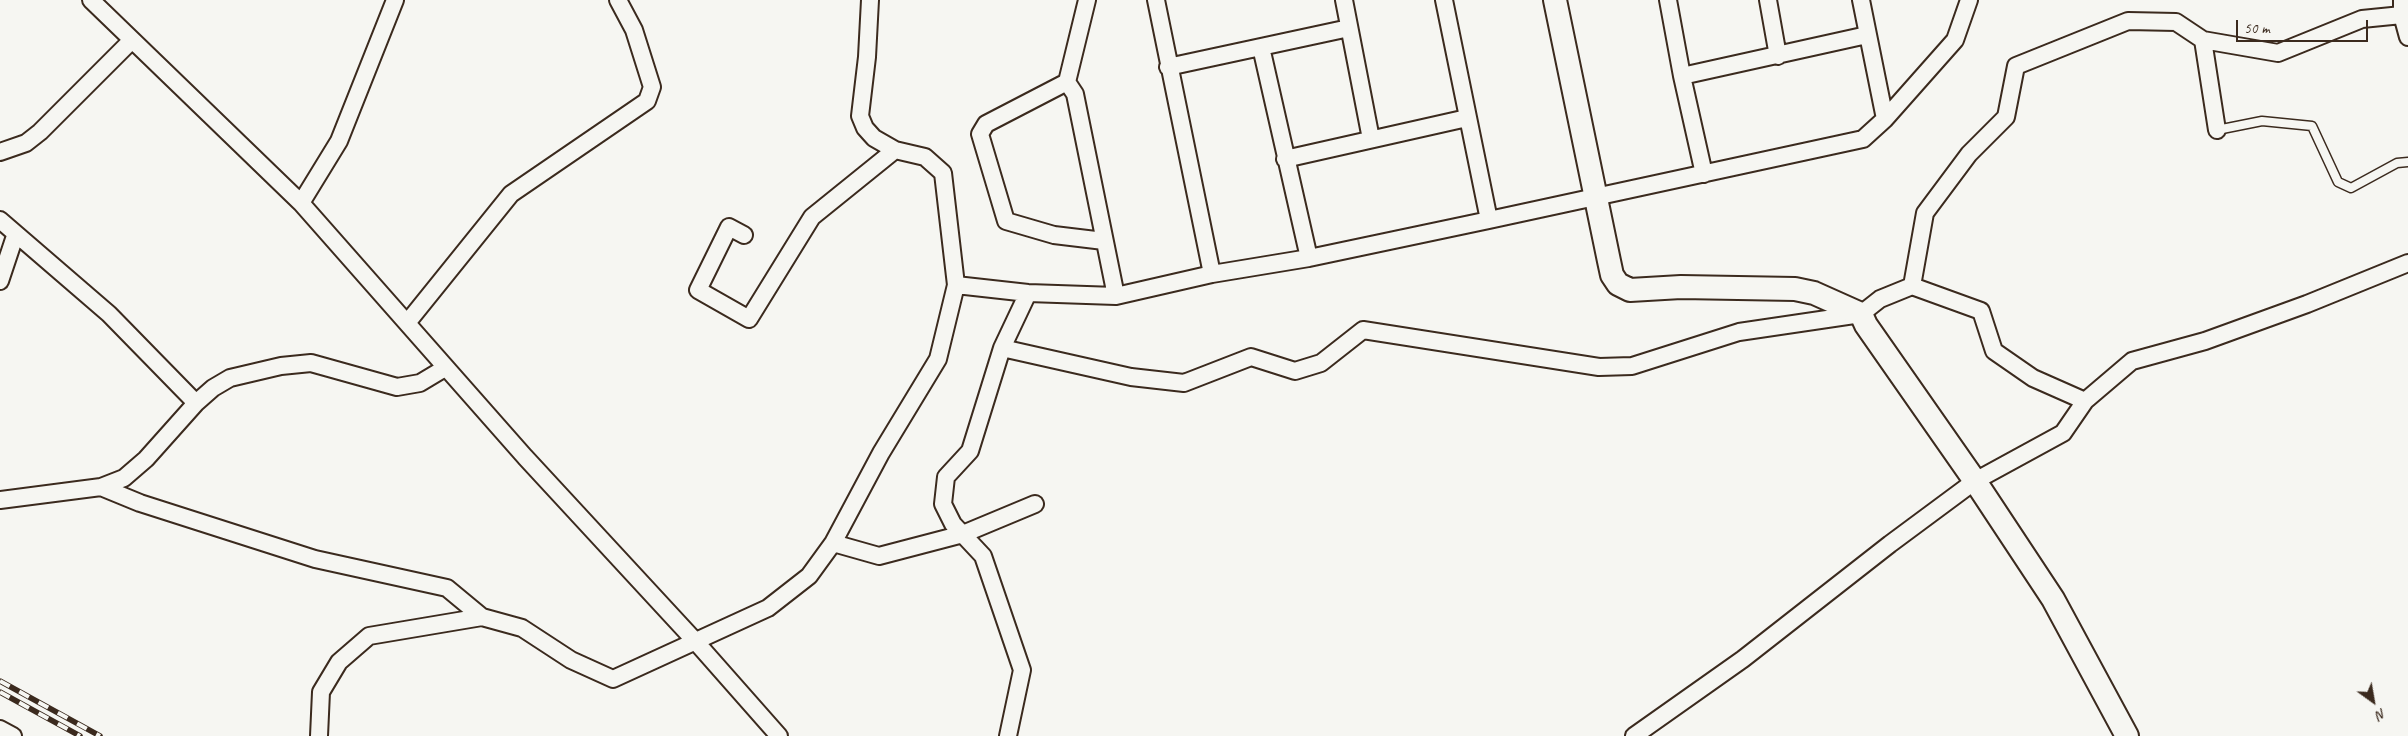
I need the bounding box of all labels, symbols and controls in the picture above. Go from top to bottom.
scale bar [2238,10,2370,42]
text: 50 m [2244,19,2270,38]
north arrow [2348,676,2398,726]
text: N [2373,705,2389,724]

